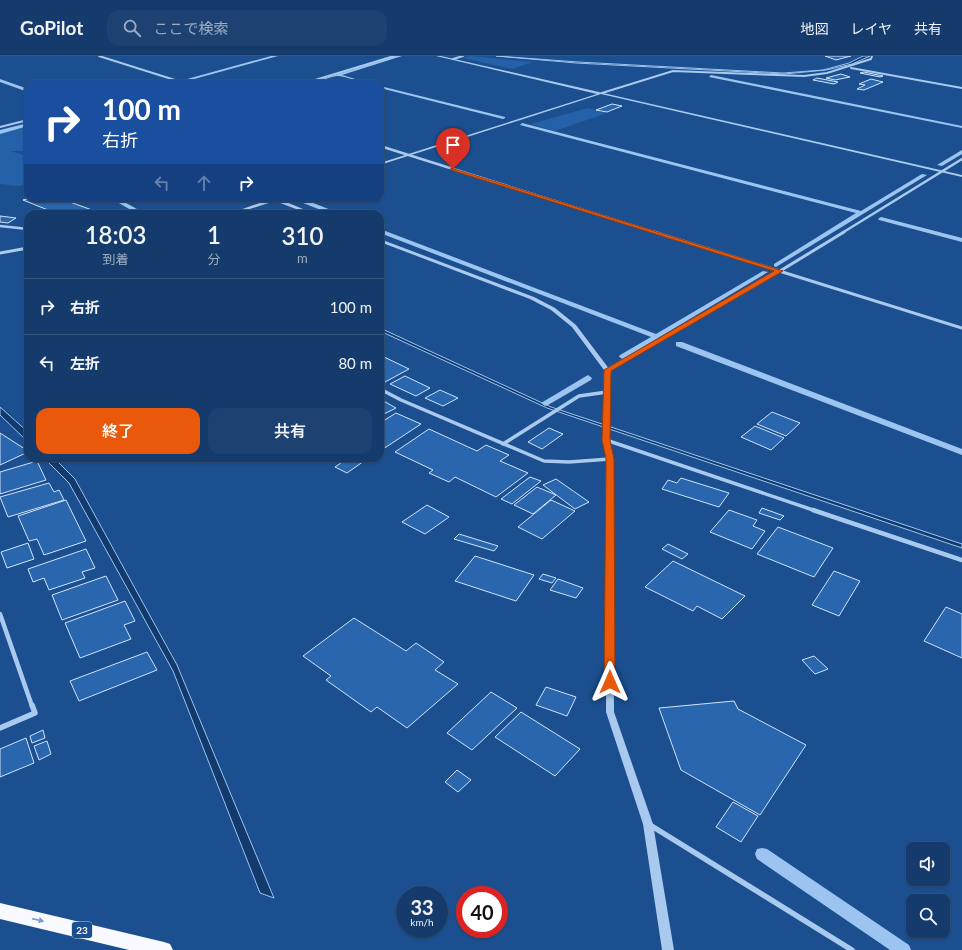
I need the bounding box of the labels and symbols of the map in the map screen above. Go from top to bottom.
pin [436,128,470,169]
position arrow [589,661,631,703]
speed limit sign: 40 [456,886,508,938]
one-way arrow [32,917,44,923]
road number: 23 [72,922,92,938]

